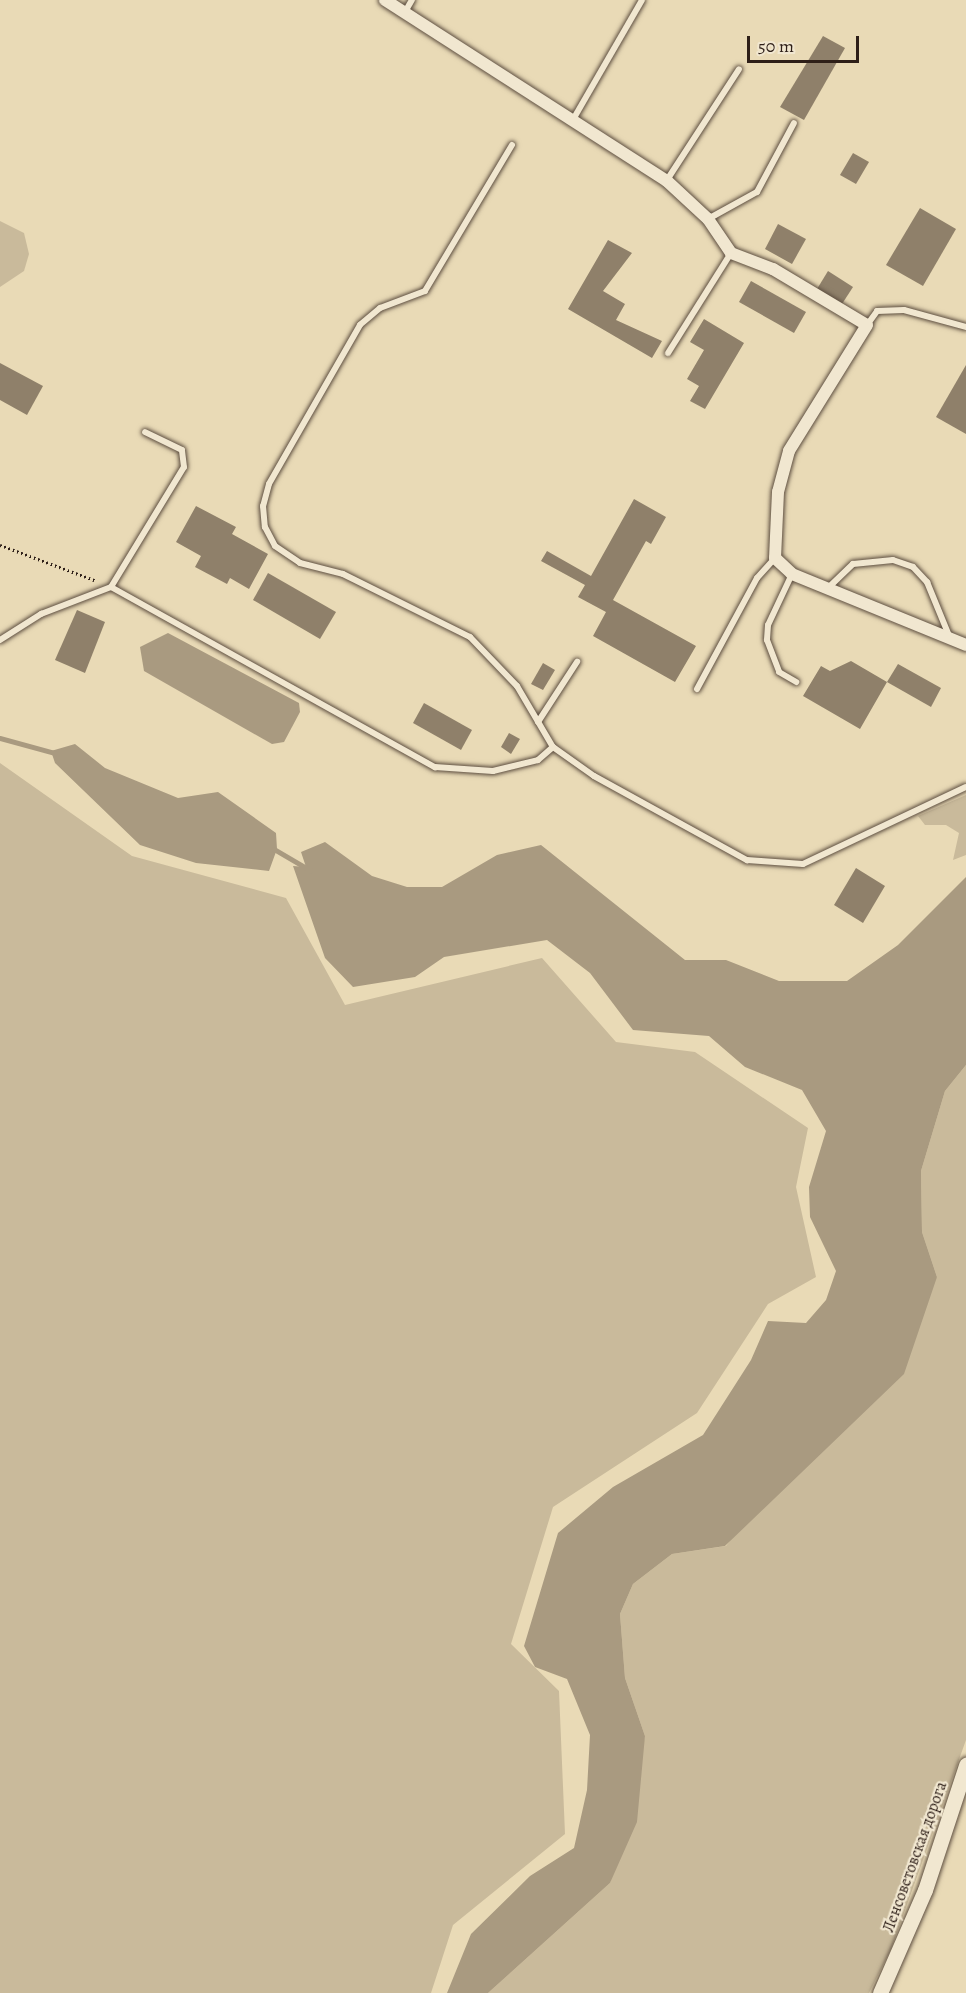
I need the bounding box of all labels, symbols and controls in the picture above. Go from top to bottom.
scale bar [750,24,862,62]
text: 50 m [758,34,794,58]
street label: Ленсоветовская дорога [879,1779,951,1935]

